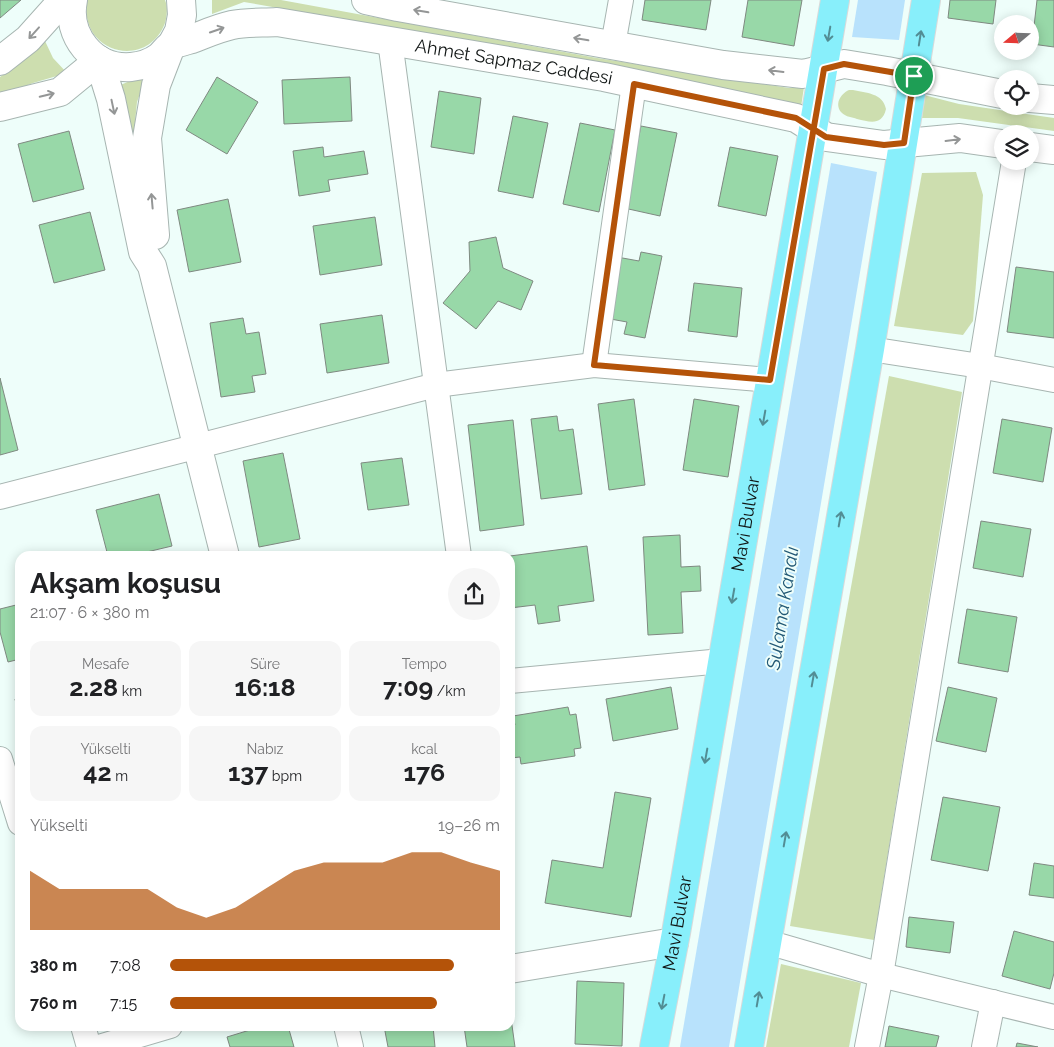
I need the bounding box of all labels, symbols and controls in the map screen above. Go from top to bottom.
one-way arrow [413,5,429,15]
north arrow [994,15,1039,60]
map controls [994,15,1039,170]
one-way arrow [208,25,224,35]
one-way arrow [28,26,39,39]
one-way arrow [824,26,834,42]
one-way arrow [916,31,926,47]
street label: Ahmet Sapmaz Caddesi [414,34,615,89]
one-way arrow [573,34,589,44]
pin [893,55,935,97]
icon: arrive [900,62,928,90]
one-way arrow [768,66,784,76]
button: locate [994,70,1039,115]
one-way arrow [39,90,55,99]
one-way arrow [109,98,118,114]
button: layers [994,125,1039,170]
one-way arrow [944,135,960,145]
one-way arrow [147,193,157,209]
one-way arrow [758,410,768,426]
street label: Mavi Bulvar [727,474,764,573]
one-way arrow [836,511,846,527]
water label: Sulama Kanalı [761,545,803,672]
text: Akşam koşusu [30,567,221,600]
button: share [448,568,500,620]
one-way arrow [728,587,738,603]
text: 21:07 · 6 × 380 m [30,603,149,622]
text: Mesafe [82,656,129,672]
text: Süre [250,656,280,672]
text: Tempo [402,656,447,672]
one-way arrow [808,671,818,687]
text: 2.28 [69,672,118,702]
text: 16:18 [234,672,296,702]
text: 7:09 [383,672,433,702]
text: km [118,683,142,699]
text: /km [433,683,466,699]
text: Yükselti [80,741,131,757]
text: Nabız [247,741,283,757]
text: kcal [411,741,437,757]
one-way arrow [700,747,710,763]
text: 42 [83,757,112,787]
text: 137 [228,757,268,787]
text: 176 [404,757,445,787]
text: m [112,768,128,784]
text: bpm [268,768,302,784]
text: Yükselti [30,816,88,835]
text: 19–26 m [438,816,500,835]
one-way arrow [781,831,791,847]
street label: Mavi Bulvar [658,873,696,972]
text: 380 m [30,956,77,975]
text: 7:08 [110,956,141,975]
one-way arrow [753,991,763,1007]
text: 760 m [30,994,77,1013]
text: 7:15 [110,994,137,1013]
one-way arrow [658,994,668,1010]

